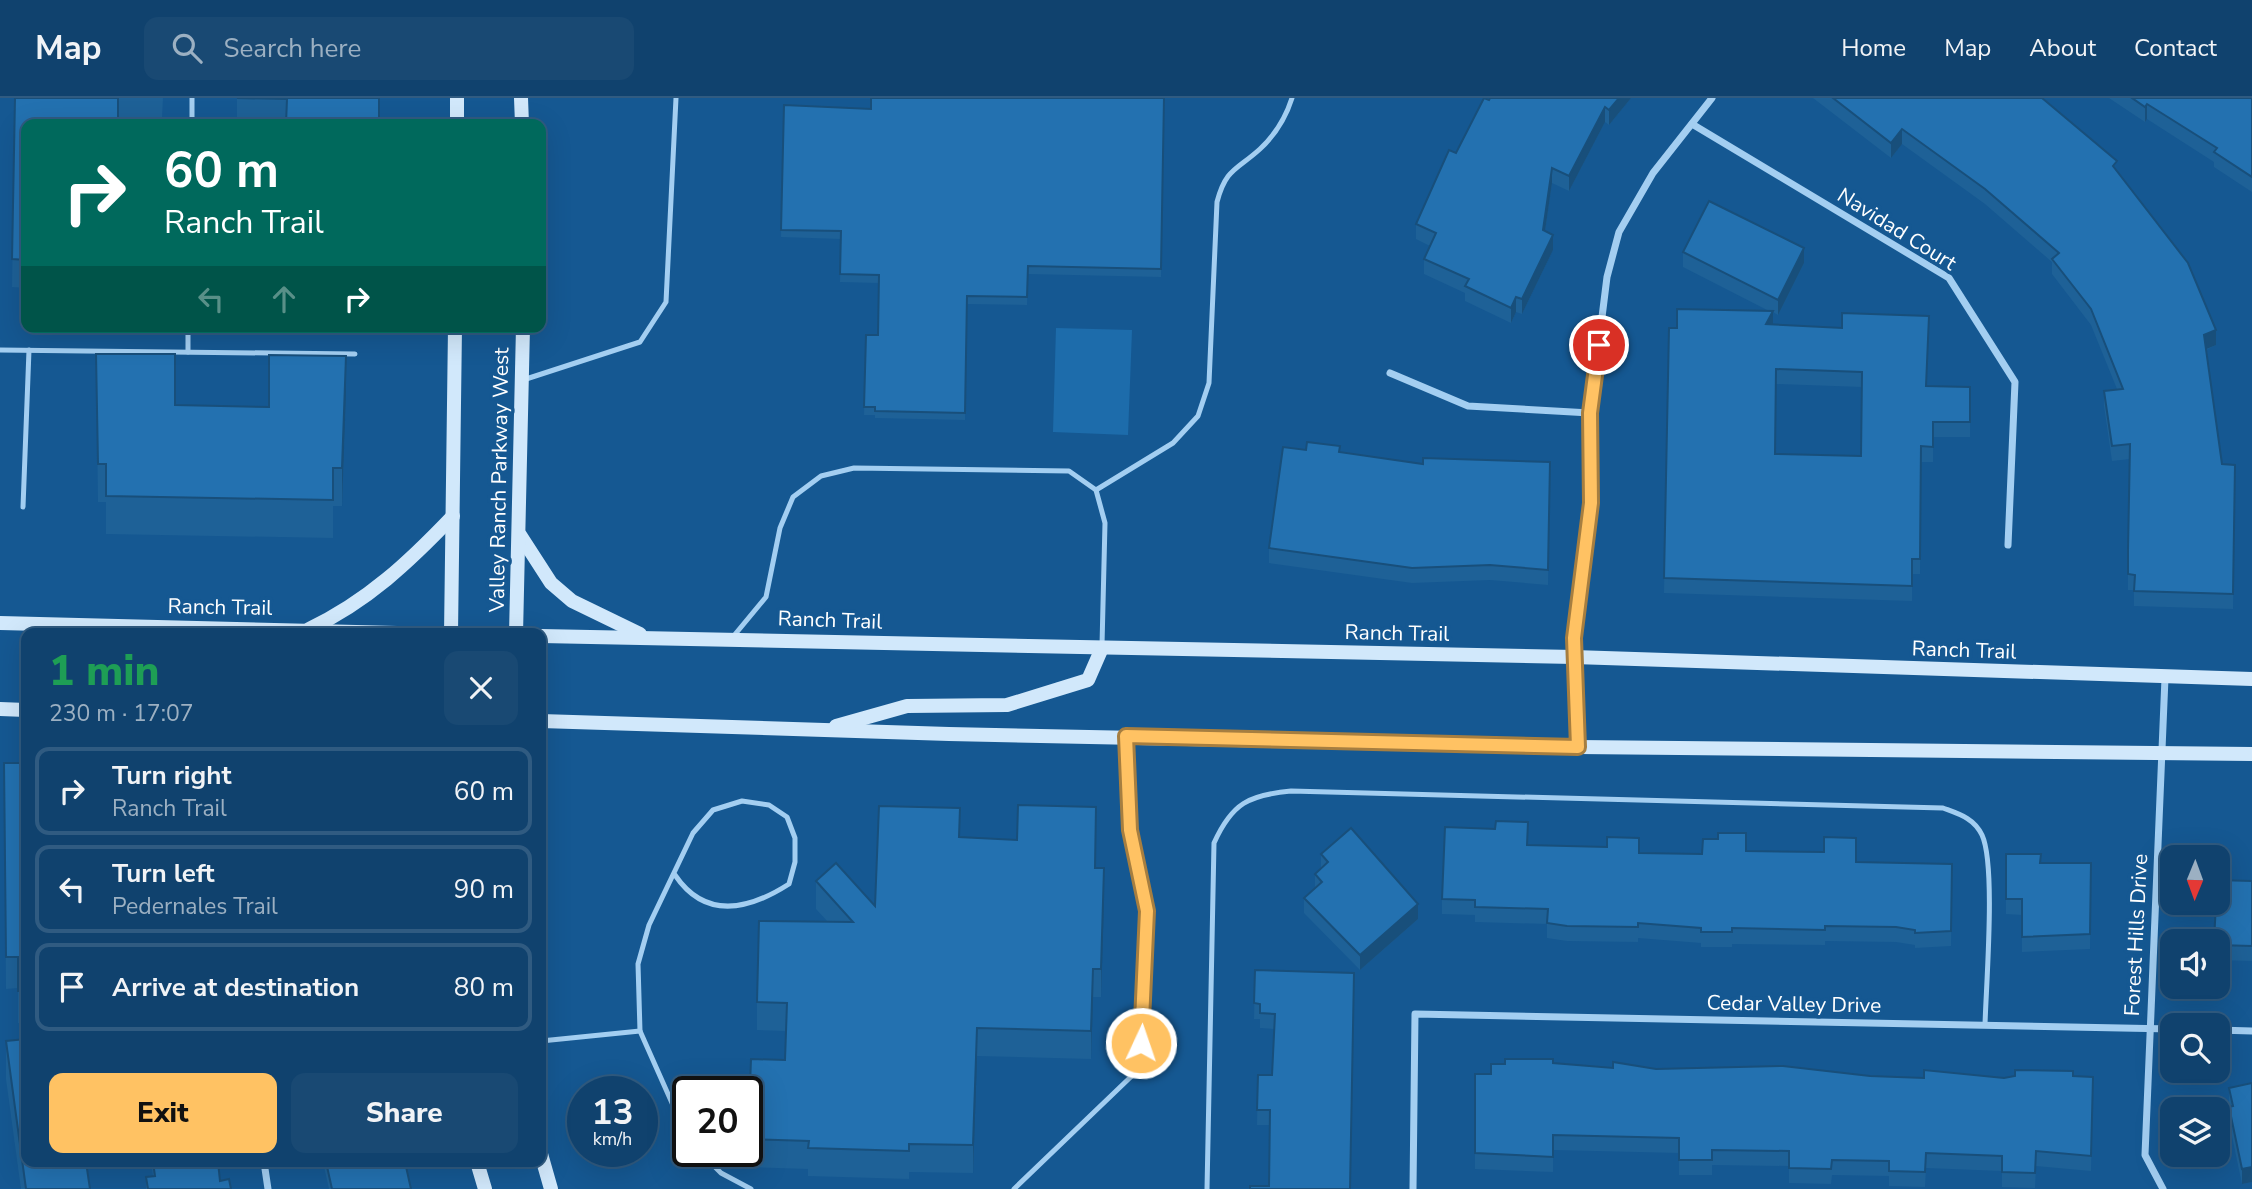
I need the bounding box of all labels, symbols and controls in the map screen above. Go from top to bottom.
search box [144,17,634,80]
text: Map [35,26,102,71]
icon: search [168,29,206,67]
text: Search here [224,31,361,66]
text: Home [1841,32,1906,64]
text: Map [1944,32,1991,64]
text: About [2029,32,2096,64]
text: Contact [2134,32,2217,64]
text: 60 m [164,137,279,204]
icon: right [49,147,140,238]
street label: Navidad Court [1832,181,1962,277]
text: Ranch Trail [164,201,324,244]
icon: left [192,280,230,318]
icon: ahead [265,280,303,318]
icon: right [338,280,376,318]
pin [1569,315,1629,375]
icon: arrive [1580,326,1618,364]
street label: Valley Ranch Parkway West [483,347,515,614]
street label: Ranch Trail [167,592,273,622]
street label: Ranch Trail [777,604,884,636]
street label: Ranch Trail [1344,618,1450,648]
street label: Ranch Trail [1911,634,2018,666]
text: 1 min [49,643,159,700]
button: close [444,651,518,725]
text: 230 m · 17:07 [49,698,194,729]
text: Turn right [112,758,231,793]
icon: right [53,772,91,810]
text: 60 m [454,774,514,809]
text: Ranch Trail [112,793,227,824]
north arrow [2160,845,2230,915]
map controls [2160,845,2230,1167]
street label: Forest Hills Drive [2118,853,2154,1017]
text: Turn left [112,856,215,891]
icon: left [53,870,91,908]
text: 90 m [454,872,514,907]
text: Pedernales Trail [112,891,278,922]
button: sound [2160,929,2230,999]
icon: arrive [53,968,91,1006]
text: Arrive at destination [112,970,359,1005]
text: 80 m [454,970,514,1005]
street label: Cedar Valley Drive [1706,988,1882,1020]
position arrow [1104,1006,1178,1080]
button: search [2160,1013,2230,1083]
button: Exit [49,1073,277,1153]
button: Share [291,1073,518,1153]
speed limit sign: 20 [672,1076,763,1167]
text: 13 [591,1089,634,1136]
button: layers [2160,1097,2230,1167]
text: km/h [593,1127,632,1151]

